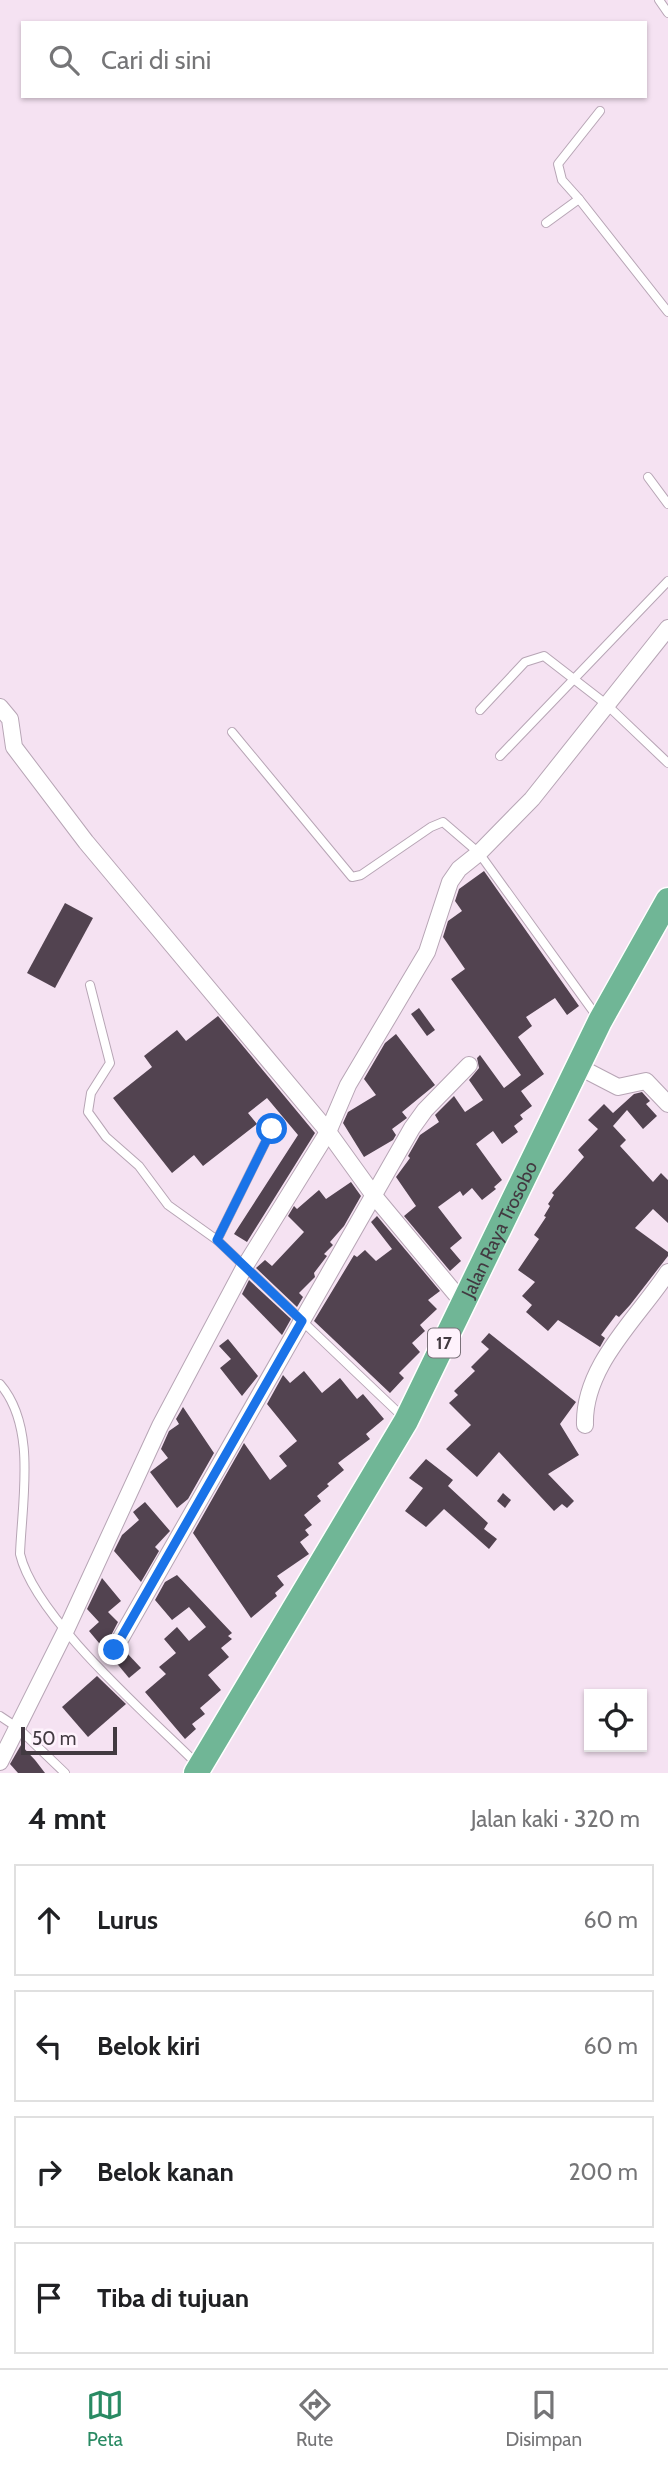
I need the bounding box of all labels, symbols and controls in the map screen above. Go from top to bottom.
search box [21,21,647,98]
icon: search [45,41,83,79]
text: Cari di sini [101,44,211,76]
route start [256,1113,287,1144]
street label: Jalan Raya Trosobo [456,1157,542,1302]
road number: 17 [428,1328,460,1358]
route end [98,1634,129,1665]
map controls [584,1689,647,1752]
button: locate [584,1689,647,1752]
scale bar [21,1724,117,1756]
text: 50 m [32,1727,76,1750]
text: 4 mnt [28,1800,106,1837]
text: Jalan kaki · 320 m [471,1805,640,1833]
icon: ahead [30,1901,68,1939]
text: Lurus [97,1904,158,1936]
text: 60 m [584,1906,638,1934]
icon: left [30,2027,68,2065]
text: Belok kiri [97,2030,200,2062]
text: 60 m [584,2032,638,2060]
icon: right [30,2153,68,2191]
text: Belok kanan [97,2156,234,2188]
text: 200 m [568,2158,638,2186]
icon: arrive [30,2279,68,2317]
text: Tiba di tujuan [97,2282,249,2314]
tab: Peta [86,2386,124,2451]
tab: Rute [296,2386,334,2451]
tab: Disimpan [505,2386,582,2451]

